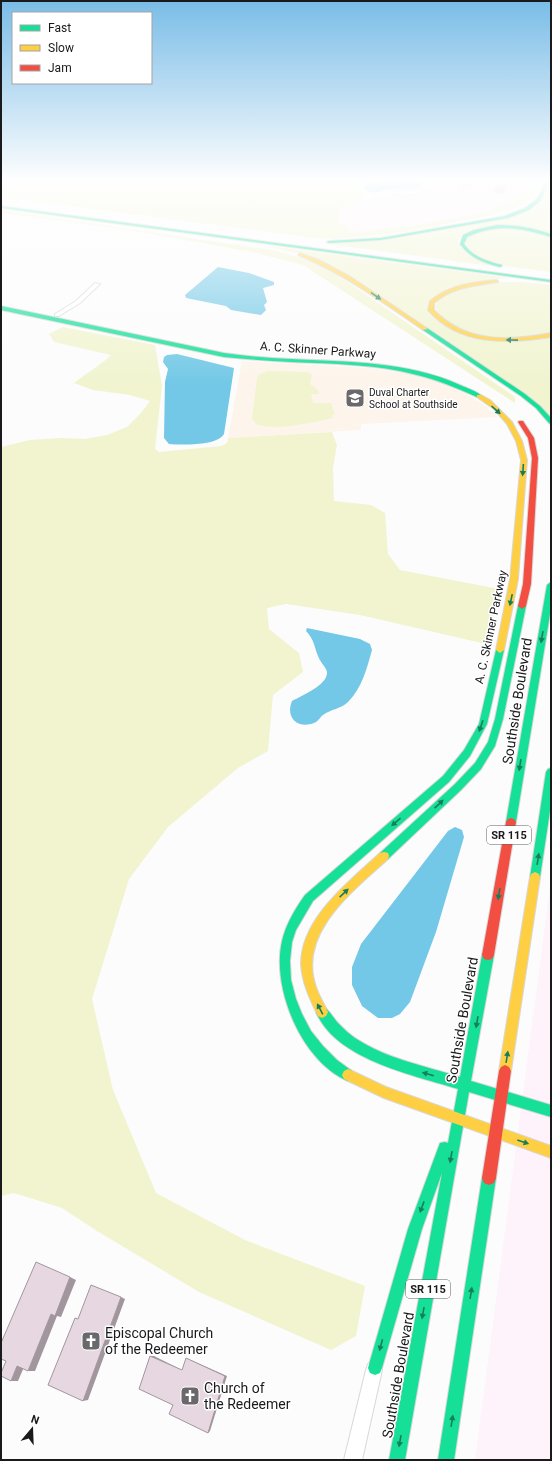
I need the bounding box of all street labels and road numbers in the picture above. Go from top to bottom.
street label: A. C. Skinner Parkway [260,339,377,361]
street label: A. C. Skinner Parkway [472,568,510,685]
street label: Southside Boulevard [499,637,535,765]
road number: SR 115 [487,826,531,844]
street label: Southside Boulevard [443,956,481,1084]
road number: SR 115 [406,1280,450,1298]
street label: Southside Boulevard [379,1311,417,1439]

